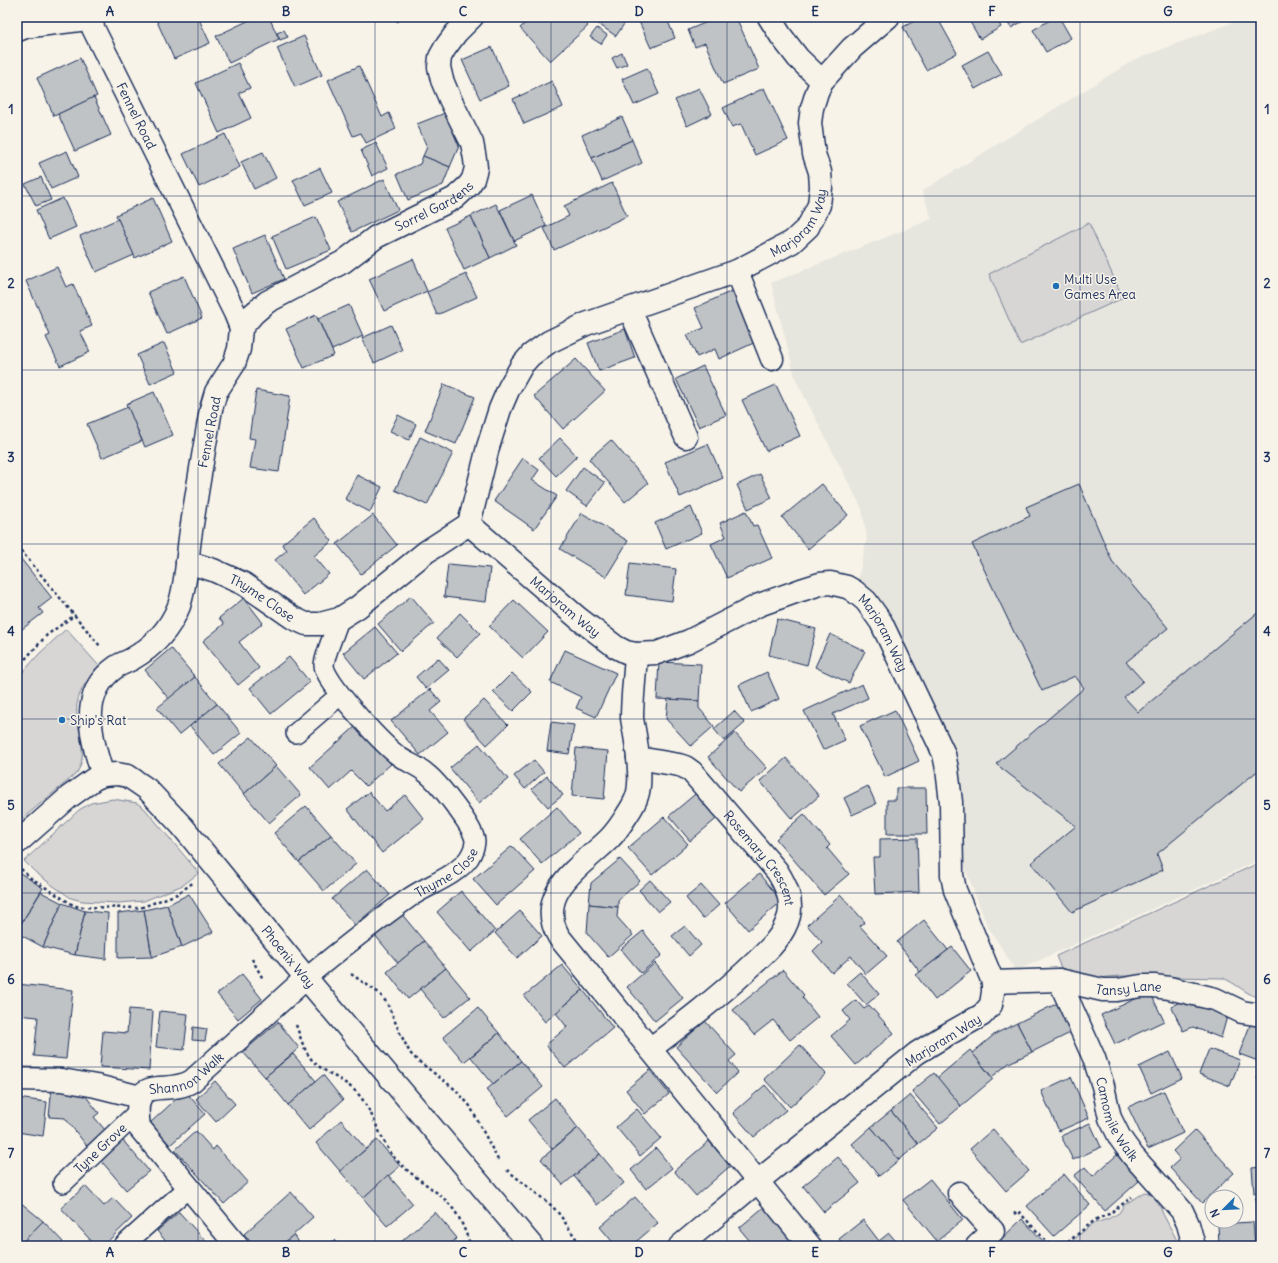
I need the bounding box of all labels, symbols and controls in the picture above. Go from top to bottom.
text: A [106,3,115,20]
text: B [282,3,291,20]
text: C [459,3,468,20]
text: D [634,3,644,20]
text: E [811,3,819,20]
text: F [988,3,996,20]
text: G [1163,3,1173,20]
street label: Fennel Road [113,80,160,152]
text: 1 [8,101,14,118]
text: 1 [1264,101,1270,118]
street label: Sorrel Gardens [392,177,477,235]
street label: Marjoram Way [767,188,830,261]
place label: Multi Use Games Area [1064,271,1136,303]
text: 2 [7,275,15,292]
text: 2 [1263,275,1271,292]
marker: Multi Use Games Area [1051,281,1061,291]
street label: Fennel Road [194,395,225,469]
text: 3 [7,449,15,466]
text: 3 [1263,449,1271,466]
street label: Thyme Close [227,571,298,626]
street label: Marjoram Way [526,573,604,641]
street label: Marjoram Way [855,590,911,674]
text: 4 [7,623,15,640]
text: 4 [1263,623,1271,640]
place label: Ship's Rat [70,712,127,729]
marker: Ship's Rat [57,715,67,725]
text: 5 [7,797,15,814]
text: 5 [1263,797,1271,814]
street label: Rosemary Crescent [720,807,798,907]
street label: Thyme Close [412,845,482,901]
street label: Phoenix Way [258,922,319,992]
text: 6 [7,971,15,988]
text: 6 [1263,971,1271,988]
street label: Tansy Lane [1094,978,1163,999]
street label: Marjoram Way [902,1010,984,1071]
street label: Shannon Walk [148,1048,228,1098]
street label: Camomile Walk [1092,1075,1142,1165]
street label: Tyne Grove [71,1119,130,1177]
text: 7 [8,1145,15,1162]
text: 7 [1264,1145,1271,1162]
north arrow [1204,1189,1244,1229]
text: N [1207,1207,1223,1219]
text: A [106,1244,115,1261]
text: B [282,1244,291,1261]
text: C [459,1244,468,1261]
text: D [634,1244,644,1261]
text: E [811,1244,819,1261]
text: F [988,1244,996,1261]
text: G [1163,1244,1173,1261]

